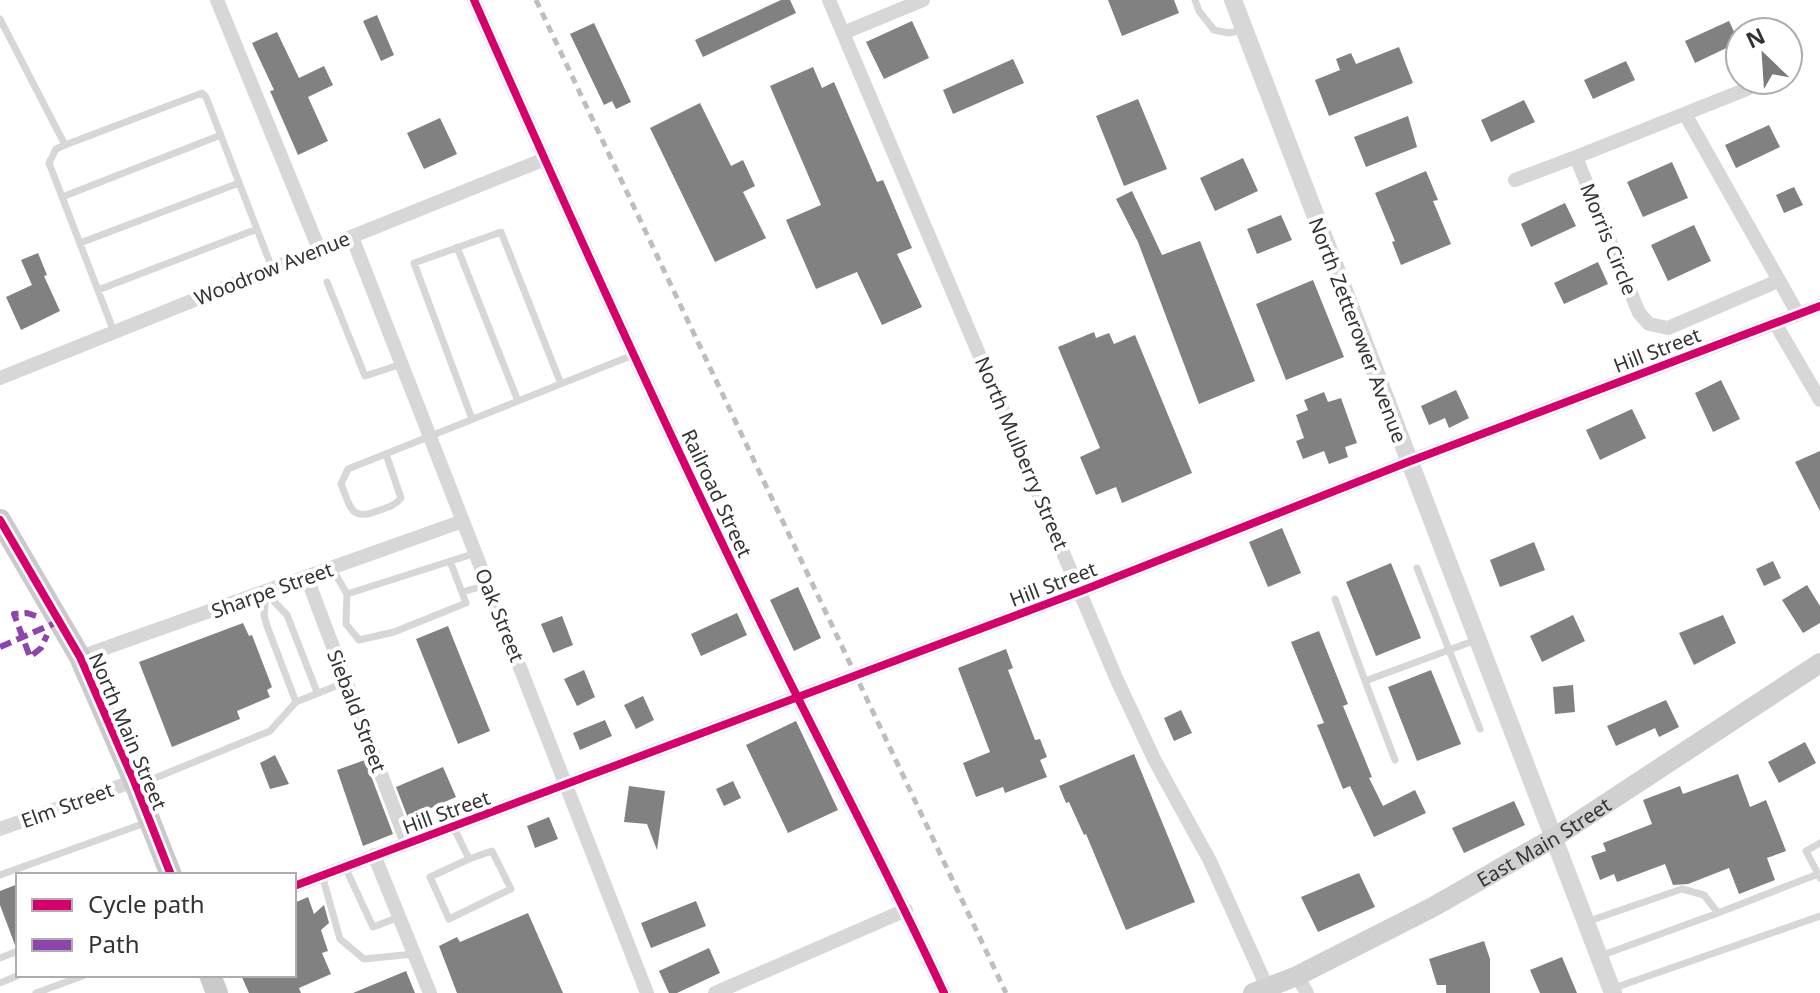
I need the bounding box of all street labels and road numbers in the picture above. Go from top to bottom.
street label: Morris Circle [1574,179,1644,299]
street label: North Zetterower Avenue [1303,214,1413,446]
street label: Woodrow Avenue [190,225,354,311]
street label: Hill Street [1610,321,1704,379]
street label: North Mulberry Street [969,352,1075,554]
street label: Railroad Street [675,425,759,561]
street label: Hill Street [1006,555,1100,613]
street label: Sharpe Street [207,556,337,624]
street label: Oak Street [469,564,531,666]
street label: Siebald Street [321,646,393,776]
street label: North Main Street [83,648,173,814]
street label: Elm Street [17,776,117,834]
street label: Hill Street [398,784,494,840]
street label: East Main Street [1471,791,1616,893]

